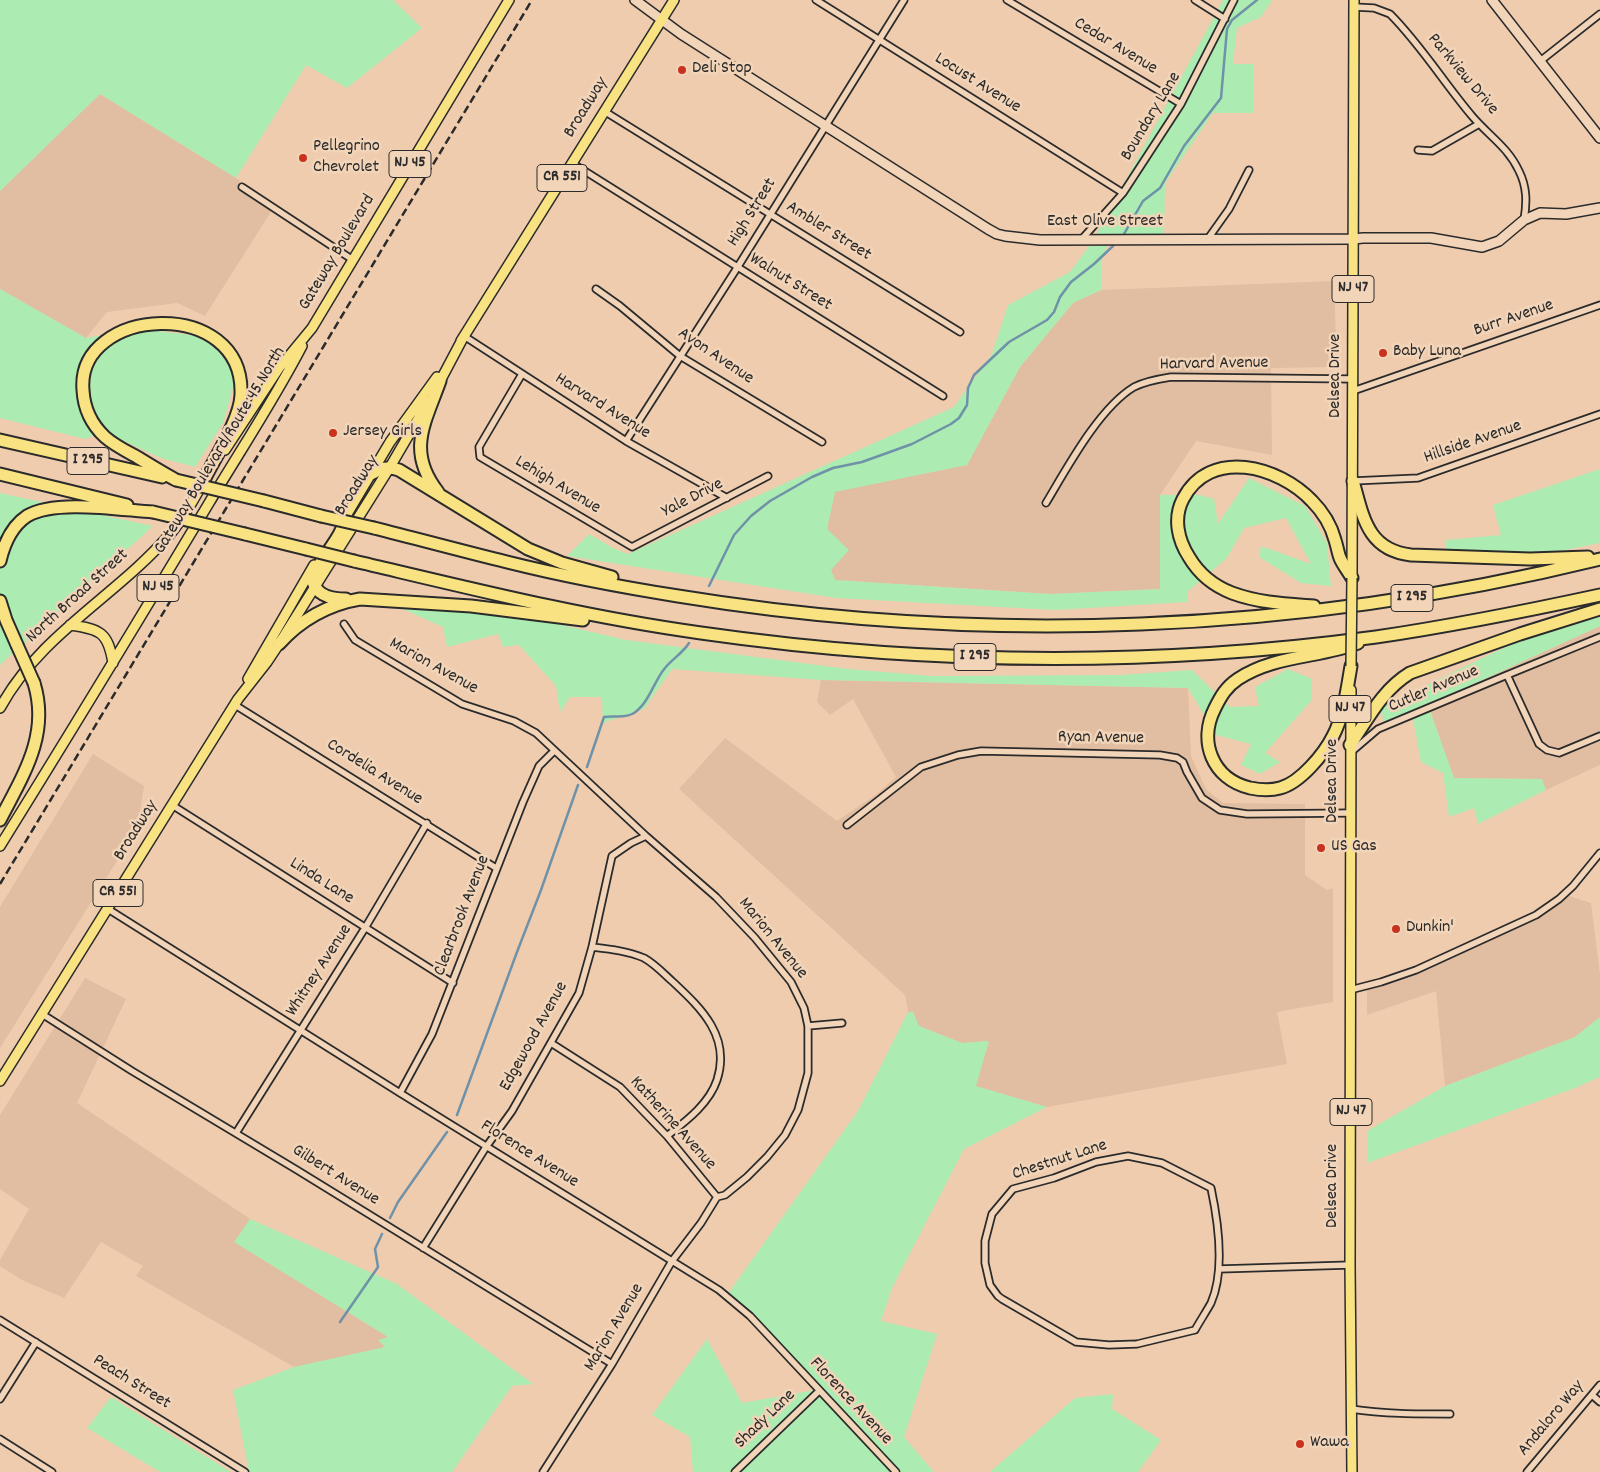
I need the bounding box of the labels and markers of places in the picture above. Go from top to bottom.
place label: Deli Stop [692,59,752,81]
marker: Deli Stop [676,64,688,76]
place label: Pellegrino Chevrolet [313,137,380,180]
marker: Pellegrino Chevrolet [297,152,309,164]
place label: Baby Luna [1393,342,1461,364]
marker: Baby Luna [1377,347,1389,359]
place label: Jersey Girls [343,422,422,444]
marker: Jersey Girls [327,427,339,439]
place label: US Gas [1331,837,1377,859]
marker: US Gas [1315,842,1327,854]
place label: Dunkin' [1406,918,1454,940]
marker: Dunkin' [1390,923,1402,935]
place label: Wawa [1310,1433,1349,1455]
marker: Wawa [1294,1438,1306,1450]

